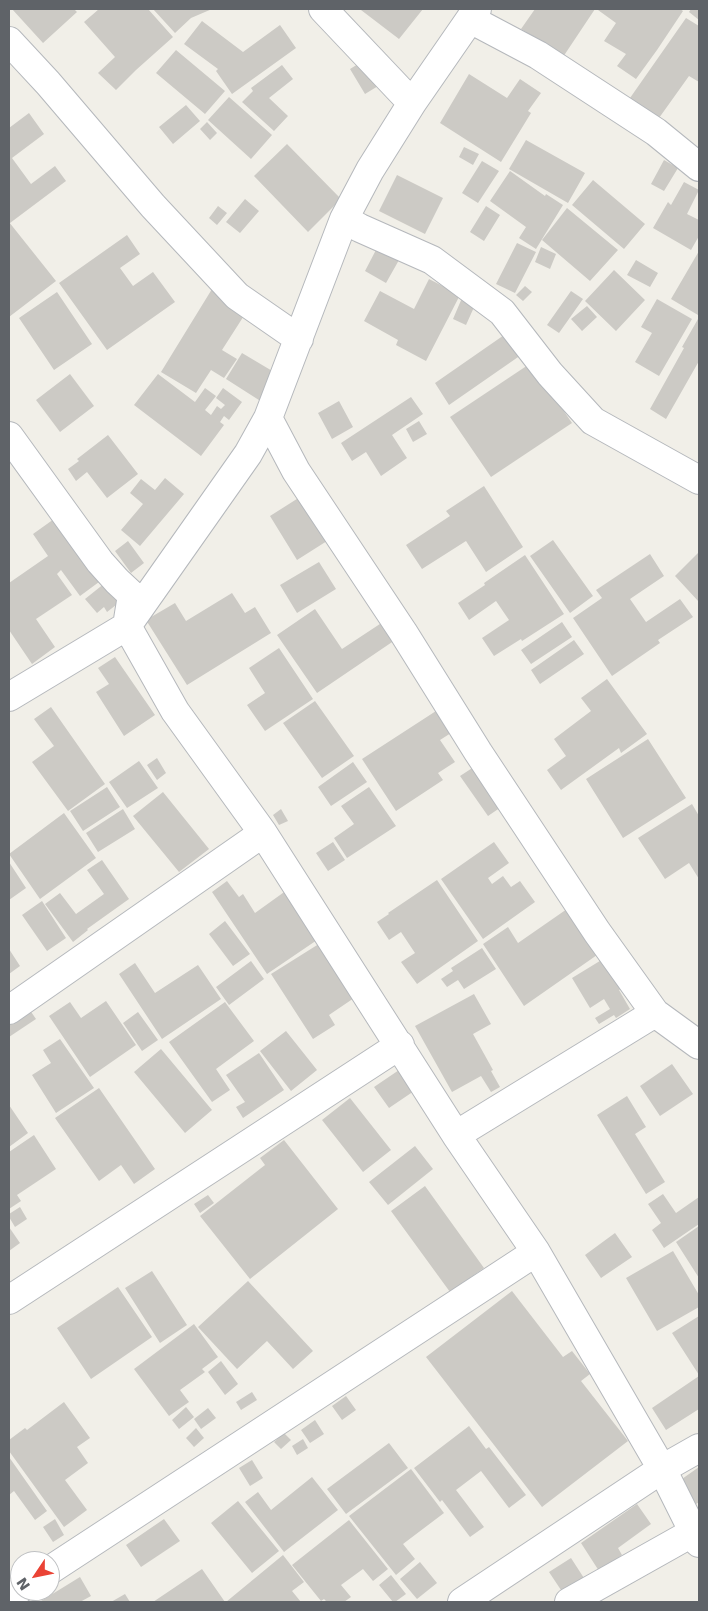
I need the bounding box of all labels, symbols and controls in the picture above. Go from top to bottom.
north arrow [10,1551,60,1601]
text: N [13,1574,33,1593]

